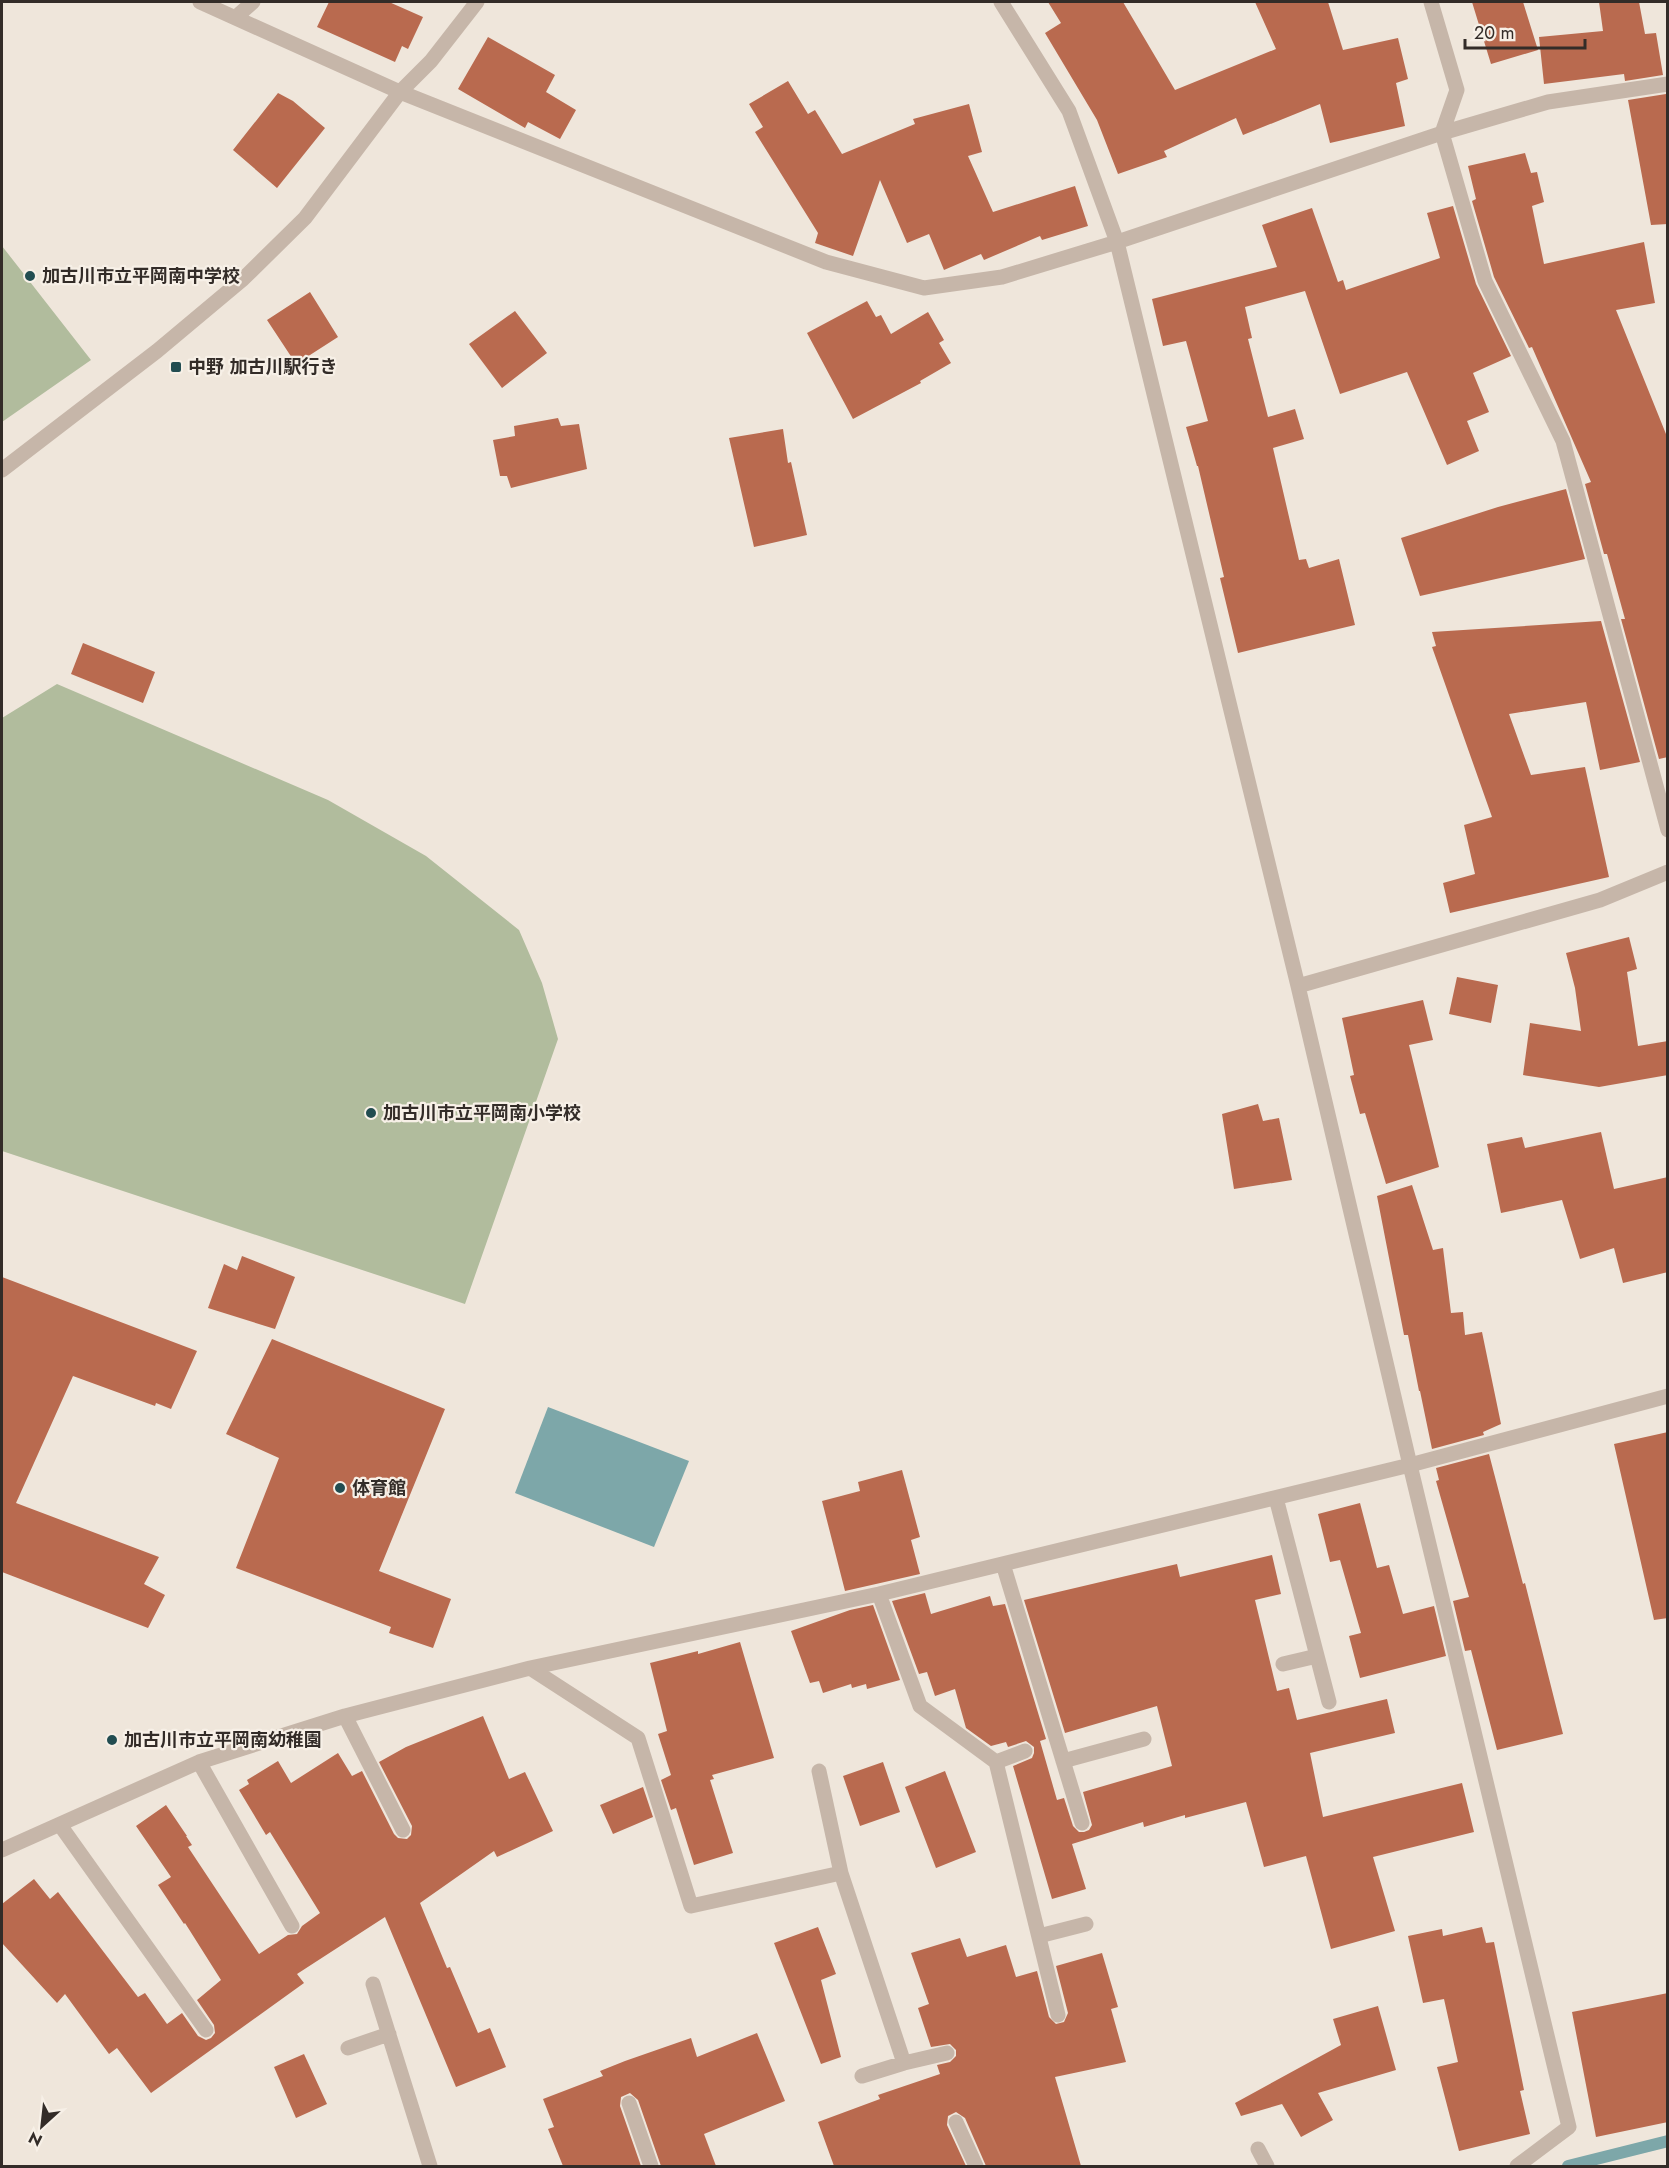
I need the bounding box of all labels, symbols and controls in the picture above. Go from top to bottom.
scale bar [1465,12,1585,50]
text: 20 m [1474,20,1514,46]
place label: 加古川市立平岡南中学校 [42,263,240,289]
marker: 加古川市立平岡南中学校 [23,269,37,283]
place label: 中野 加古川駅行き [188,354,337,380]
marker: 中野 加古川駅行き [169,360,183,374]
place label: 加古川市立平岡南小学校 [383,1100,581,1126]
marker: 加古川市立平岡南小学校 [364,1106,378,1120]
place label: 体育館 [352,1475,406,1501]
marker: 体育館 [333,1481,347,1495]
place label: 加古川市立平岡南幼稚園 [124,1727,322,1753]
marker: 加古川市立平岡南幼稚園 [105,1733,119,1747]
north arrow [12,2096,72,2156]
text: N [25,2126,46,2152]

